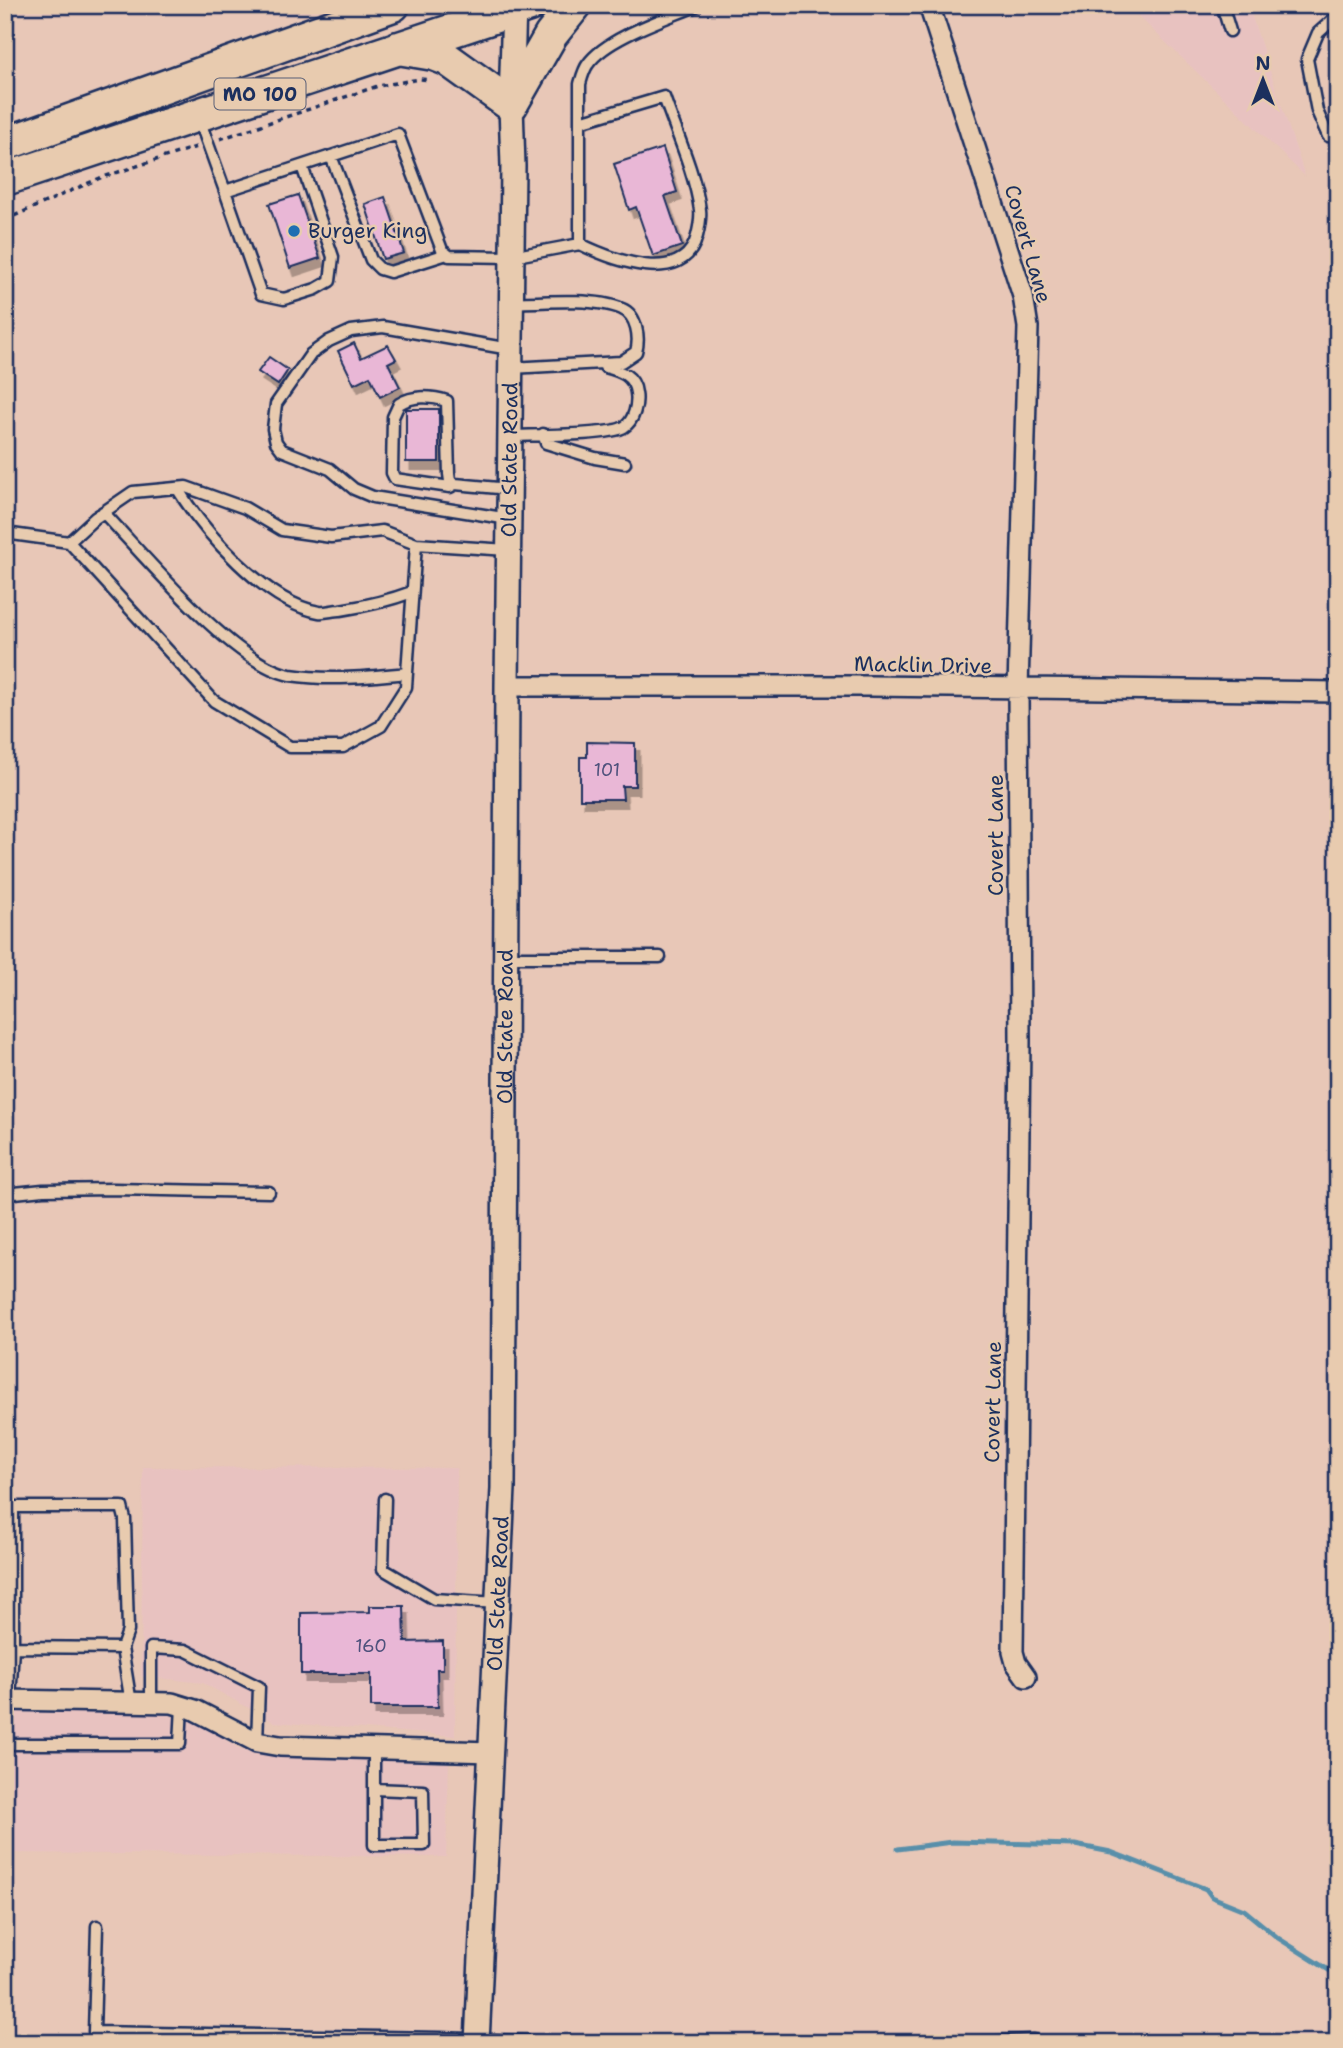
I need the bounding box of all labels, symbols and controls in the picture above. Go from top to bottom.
north arrow [1228,46,1298,116]
text: N [1255,51,1271,76]
road number: MO 100 [215,78,306,110]
street label: Covert Lane [998,182,1058,306]
place label: Burger King [308,217,427,245]
marker: Burger King [286,223,302,239]
street label: Old State Road [495,382,525,537]
street label: Macklin Drive [854,650,992,680]
house number: 101 [594,758,620,782]
street label: Covert Lane [982,774,1010,896]
street label: Old State Road [491,949,520,1104]
street label: Covert Lane [978,1341,1008,1463]
street label: Old State Road [480,1515,516,1672]
house number: 160 [355,1634,387,1658]

